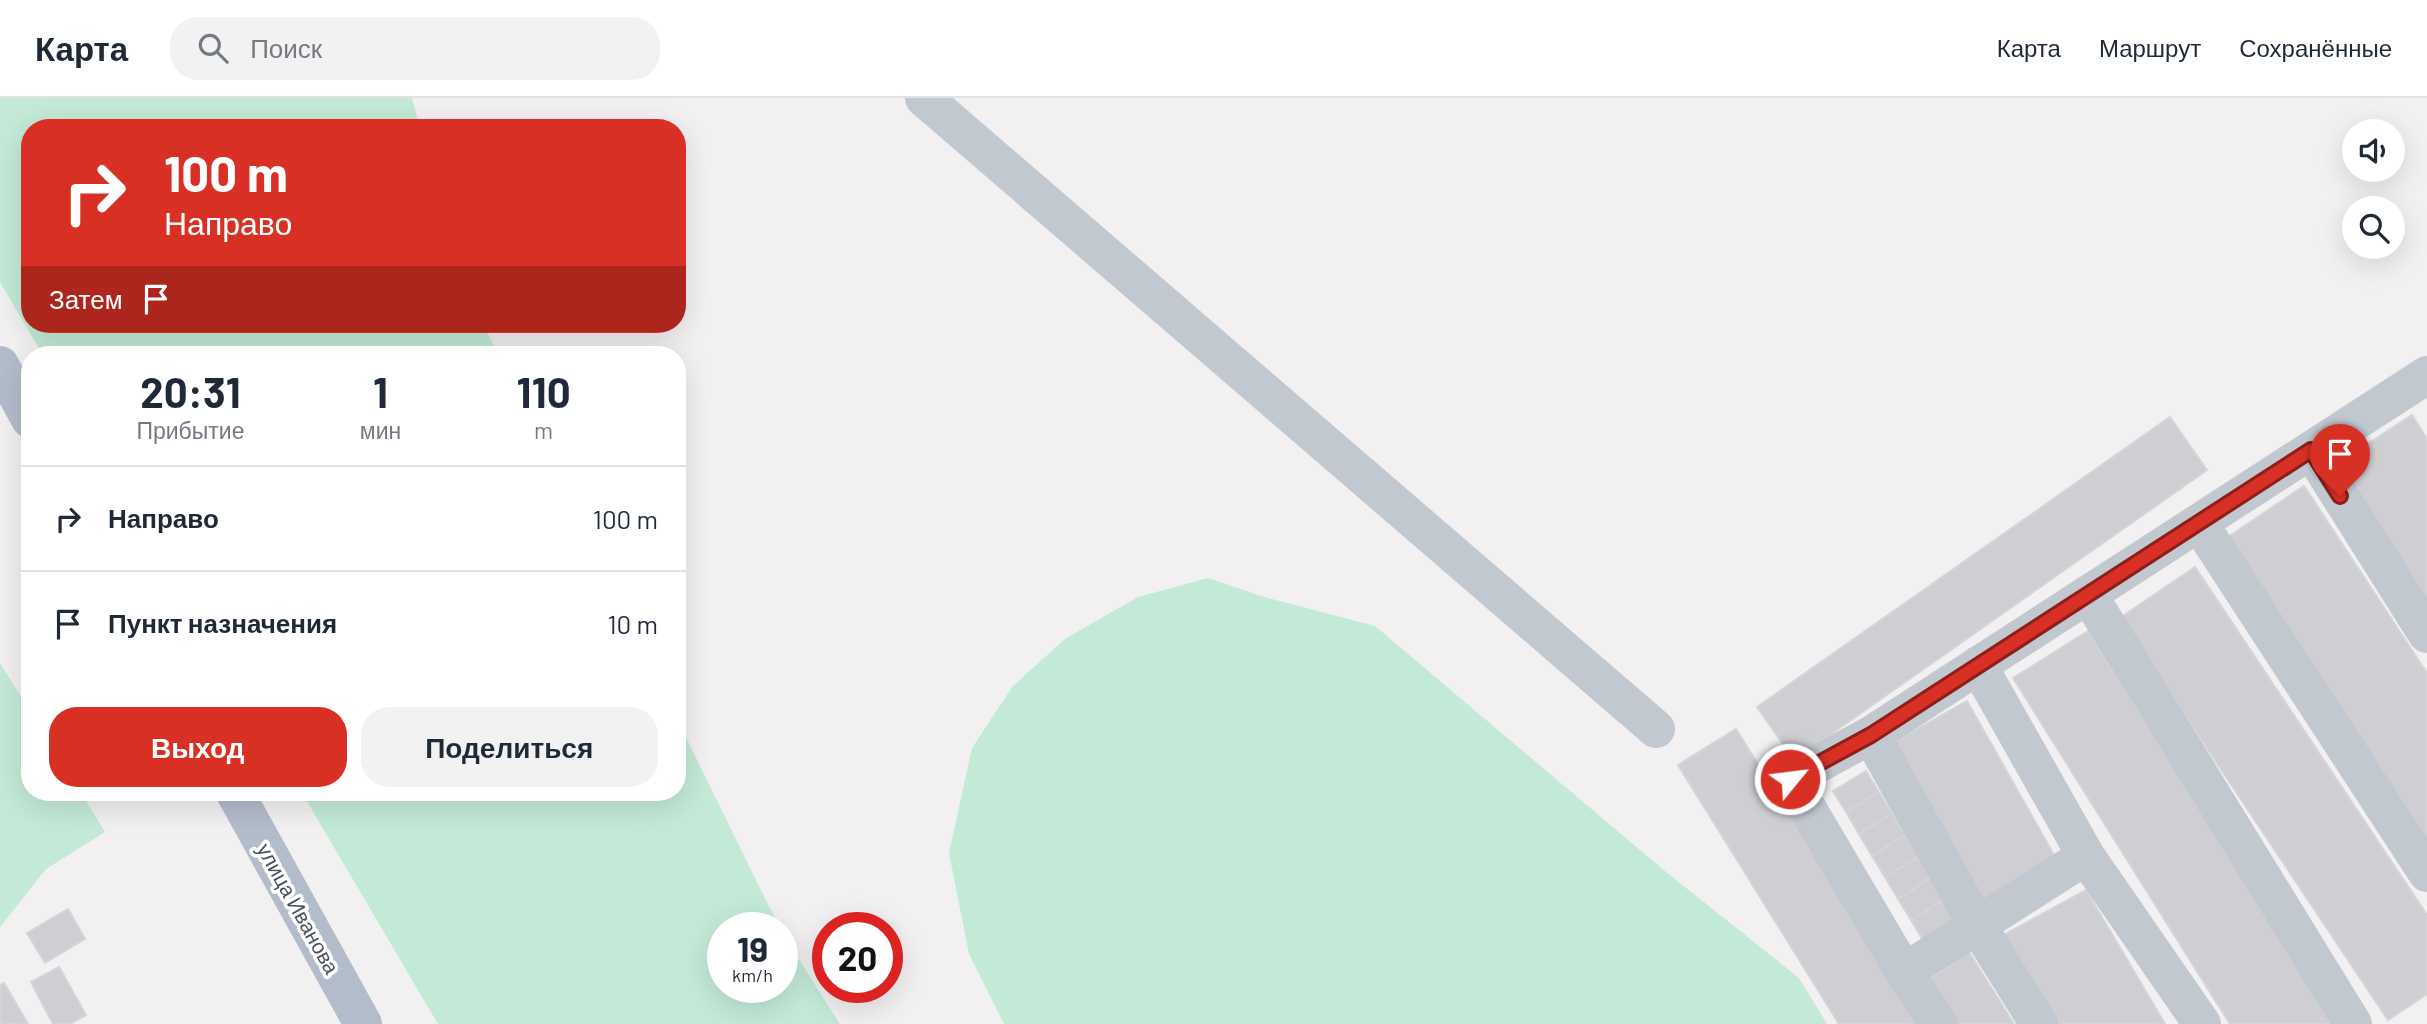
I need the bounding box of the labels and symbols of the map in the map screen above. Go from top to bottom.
pin [2310,424,2370,496]
position arrow [1753,742,1827,816]
street label: улица Иванова [253,838,345,978]
speed limit sign: 20 [812,912,903,1003]

